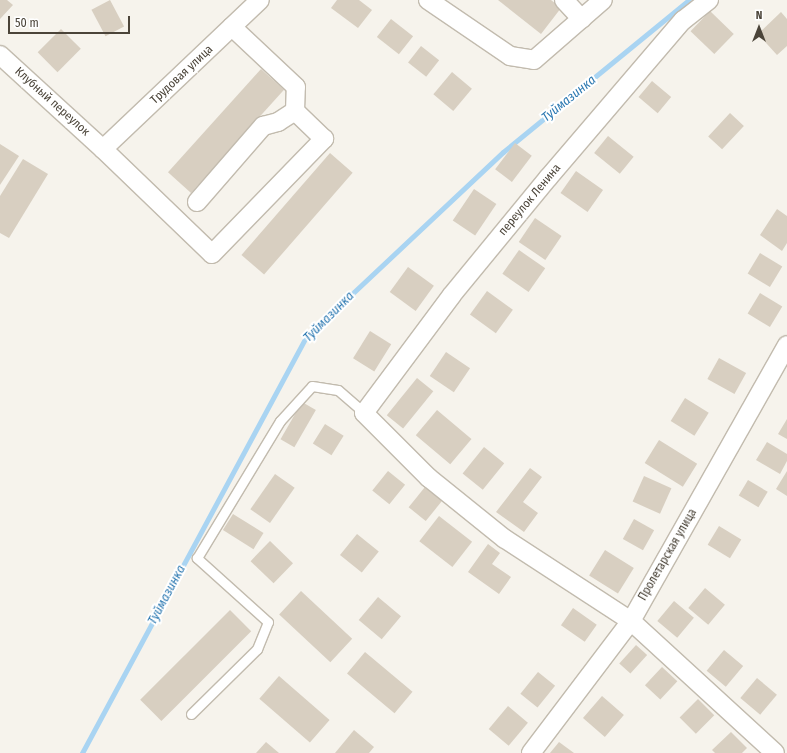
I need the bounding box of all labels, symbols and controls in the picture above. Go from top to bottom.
scale bar [10,8,132,34]
north arrow [739,8,779,48]
text: N [756,9,762,22]
text: 50 m [15,16,39,30]
street label: Трудовая улица [148,42,216,108]
street label: Клубный переулок [12,65,92,139]
water label: Туймазинка [539,72,599,126]
street label: переулок Ленина [496,161,564,239]
water label: Туймазинка [301,289,357,345]
street label: Пролетарская улица [636,507,700,603]
water label: Туймазинка [145,563,189,627]

